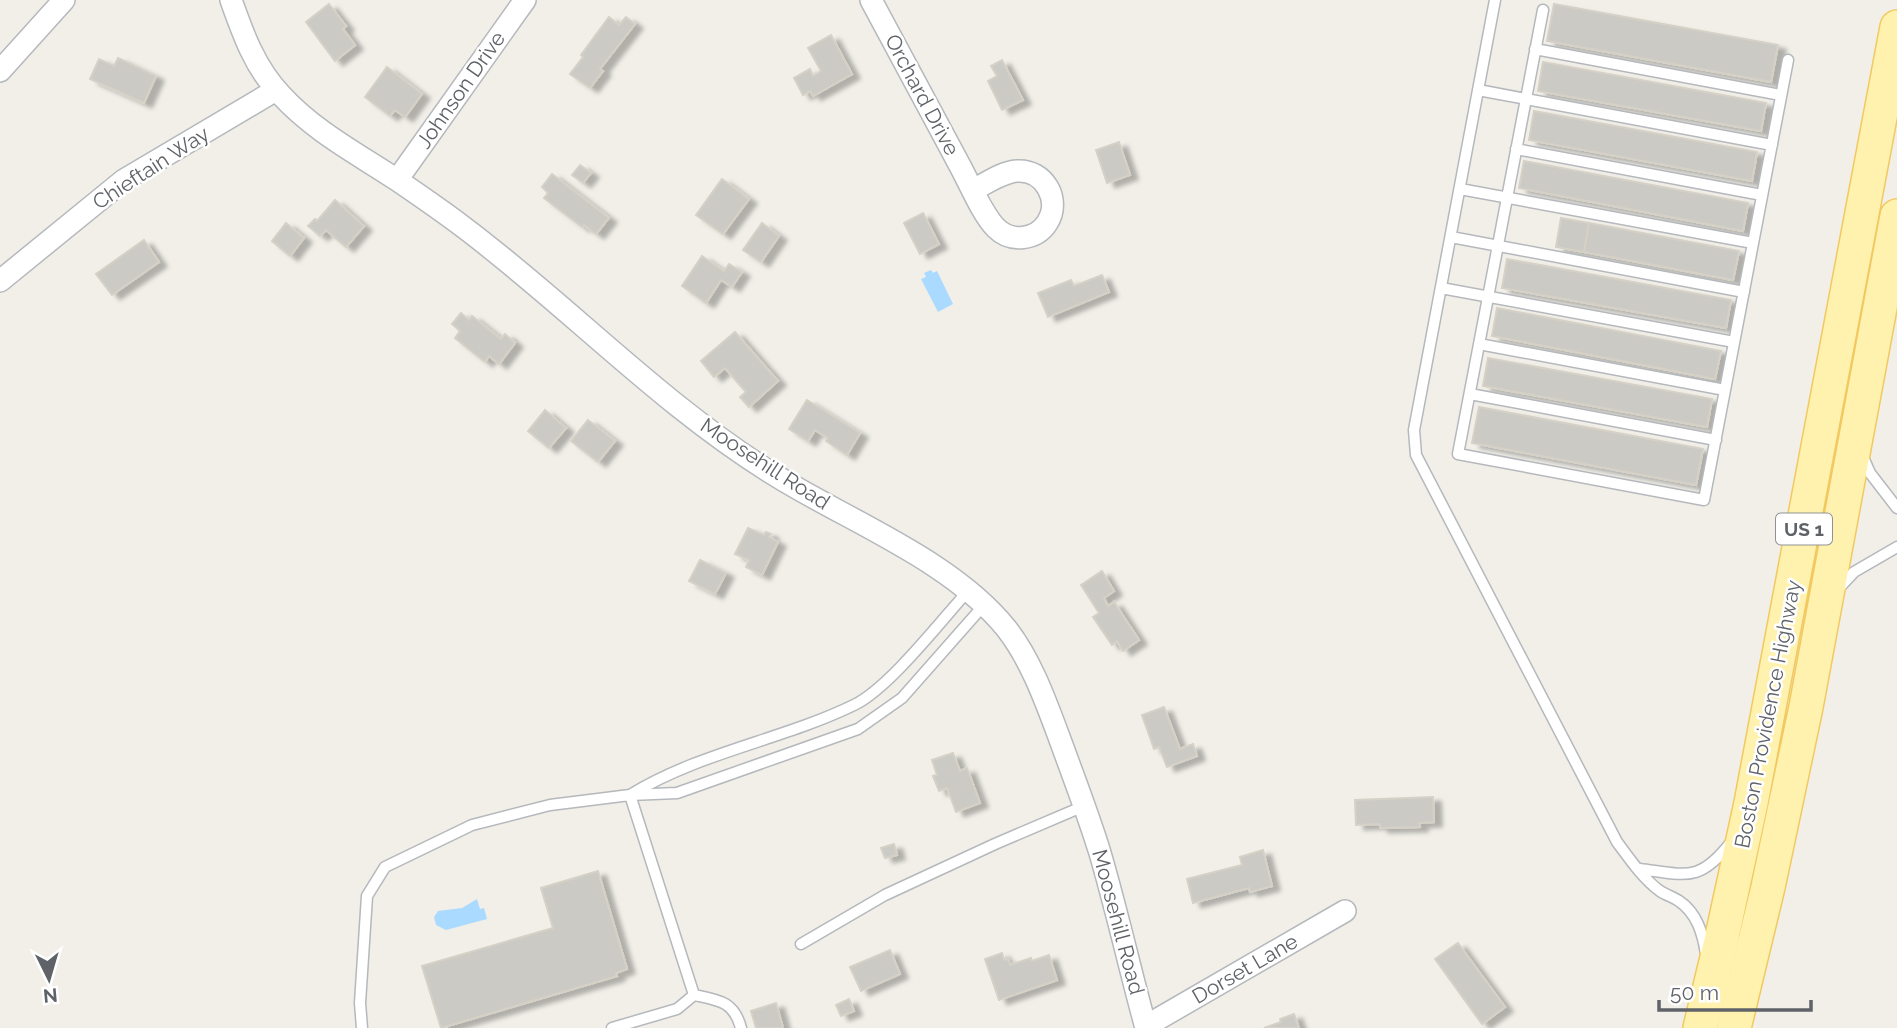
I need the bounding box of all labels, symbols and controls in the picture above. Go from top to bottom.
street label: Johnson Drive [411,26,510,153]
street label: Orchard Drive [880,30,965,160]
street label: Chieftain Way [88,121,214,214]
street label: Moosehill Road [696,413,835,515]
road number: US 1 [1776,514,1832,544]
street label: Boston Providence Highway [1729,578,1806,850]
street label: Moosehill Road [1087,847,1150,997]
street label: Dorset Lane [1187,928,1302,1009]
north arrow [14,944,84,1014]
scale bar [1659,968,1811,1012]
text: 50 m [1670,980,1719,1005]
text: N [42,984,59,1008]

